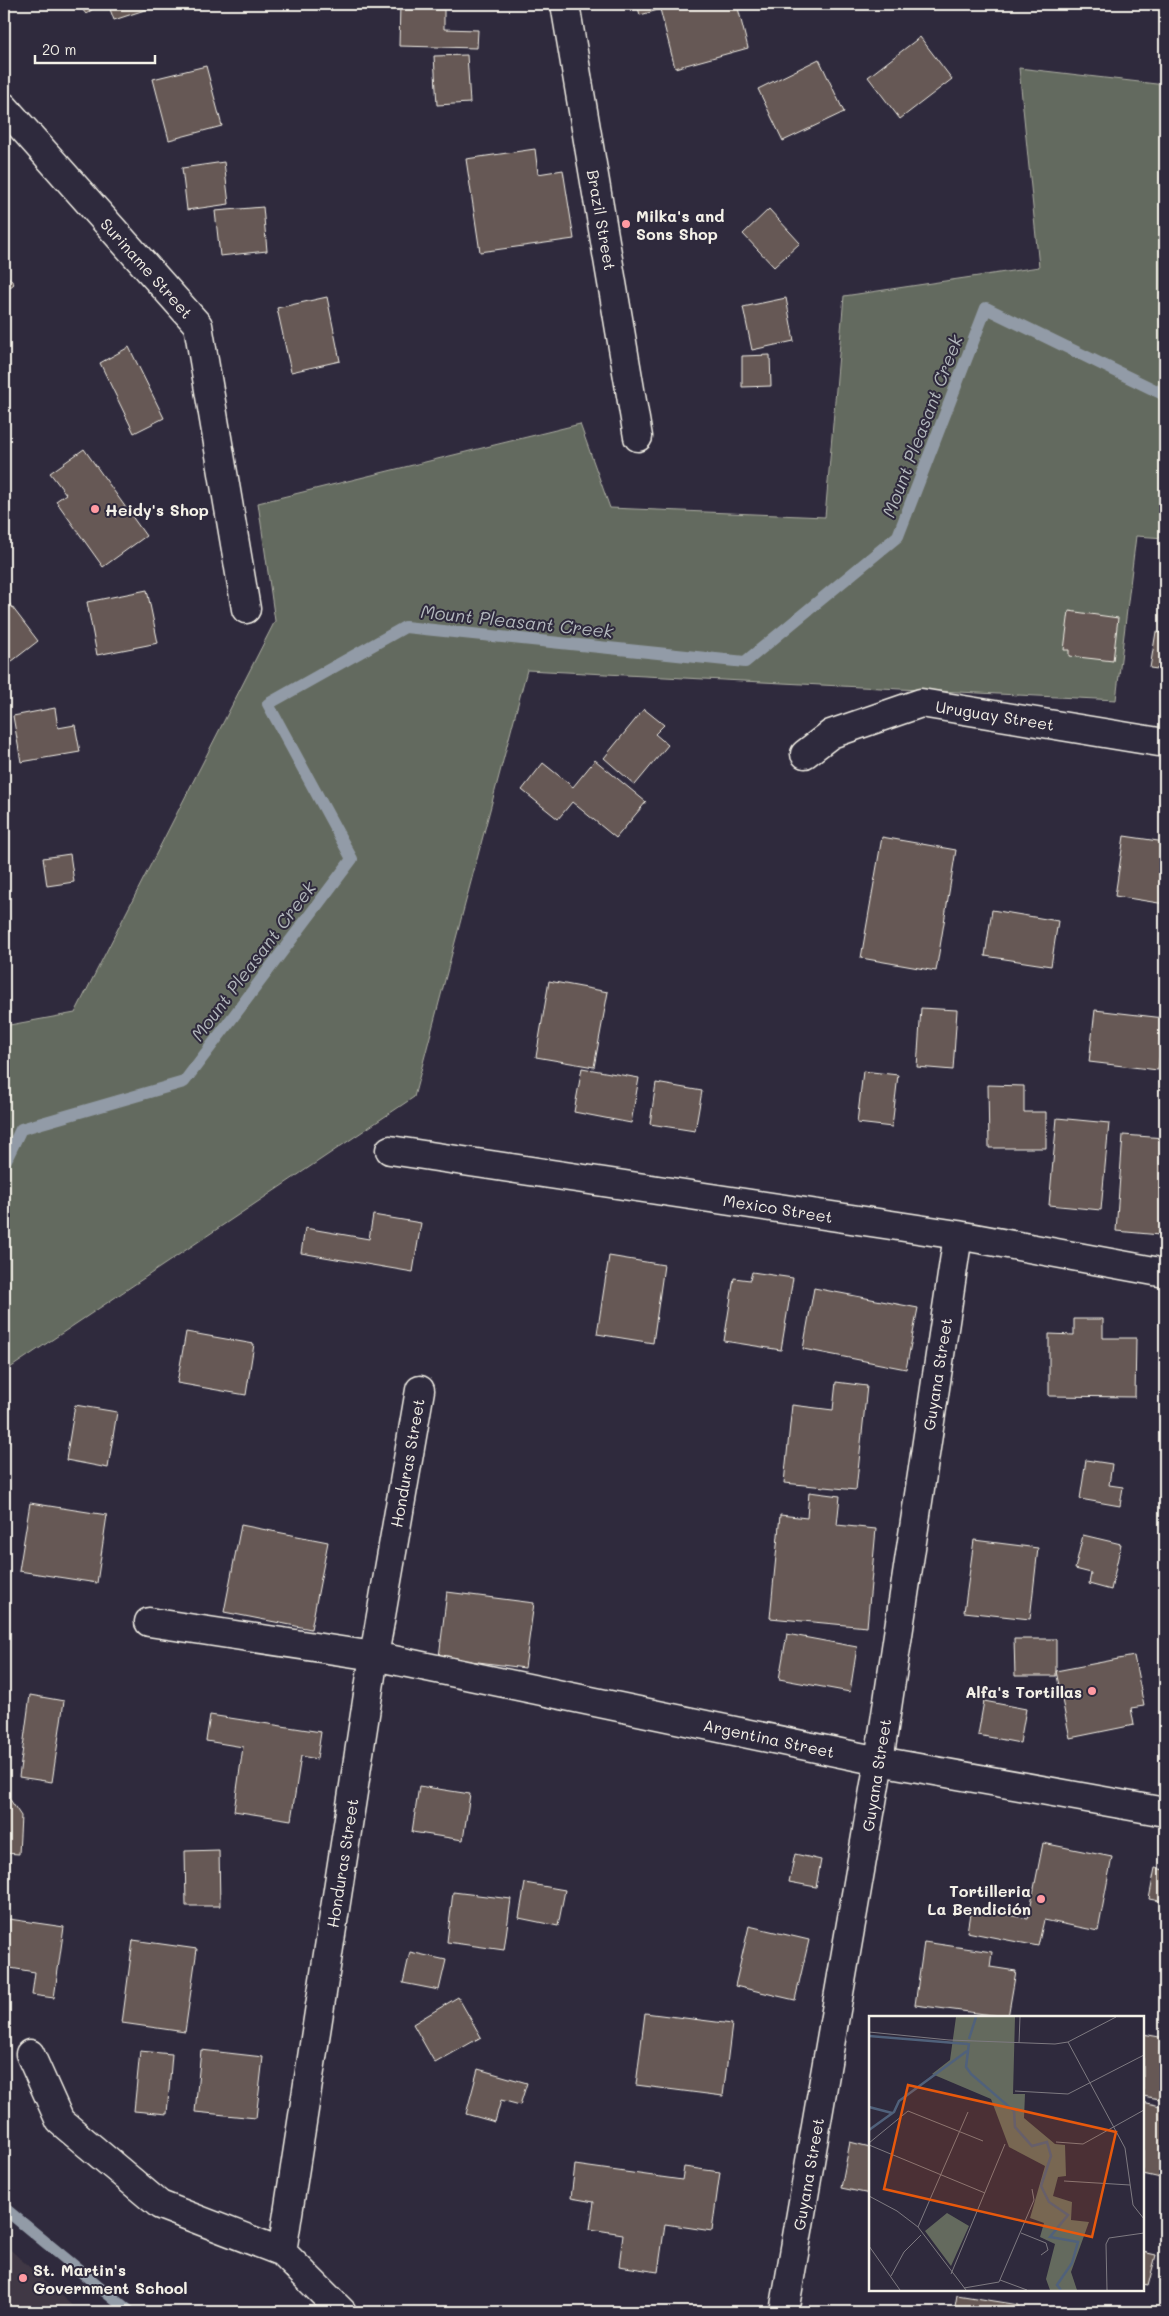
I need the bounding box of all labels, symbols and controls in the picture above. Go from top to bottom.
scale bar [35,32,155,64]
text: 20 m [42,39,76,59]
street label: Brazil Street [583,168,621,272]
place label: Milka's and Sons Shop [636,205,724,244]
street label: Suriname Street [96,213,198,323]
marker: Milka's and Sons Shop [620,218,632,230]
water label: Mount Pleasant Creek [876,331,968,521]
place label: Heidy's Shop [105,499,209,520]
marker: Heidy's Shop [89,503,101,515]
water label: Mount Pleasant Creek [419,599,615,643]
street label: Uruguay Street [934,695,1056,735]
water label: Mount Pleasant Creek [185,876,321,1046]
street label: Mexico Street [722,1189,834,1227]
street label: Guyana Street [918,1316,956,1432]
street label: Honduras Street [385,1397,429,1529]
place label: Alfa's Tortillas [965,1681,1082,1702]
marker: Alfa's Tortillas [1086,1685,1098,1697]
street label: Argentina Street [701,1714,837,1762]
street label: Guyana Street [857,1717,895,1833]
street label: Honduras Street [321,1797,363,1929]
place label: Tortilleria La Bendición [927,1880,1031,1919]
marker: Tortilleria La Bendición [1035,1893,1047,1905]
inset map [869,2016,1144,2291]
street label: Guyana Street [788,2116,828,2232]
place label: St. Martin's Government School [33,2259,188,2298]
marker: St. Martin's Government School [17,2272,29,2284]

